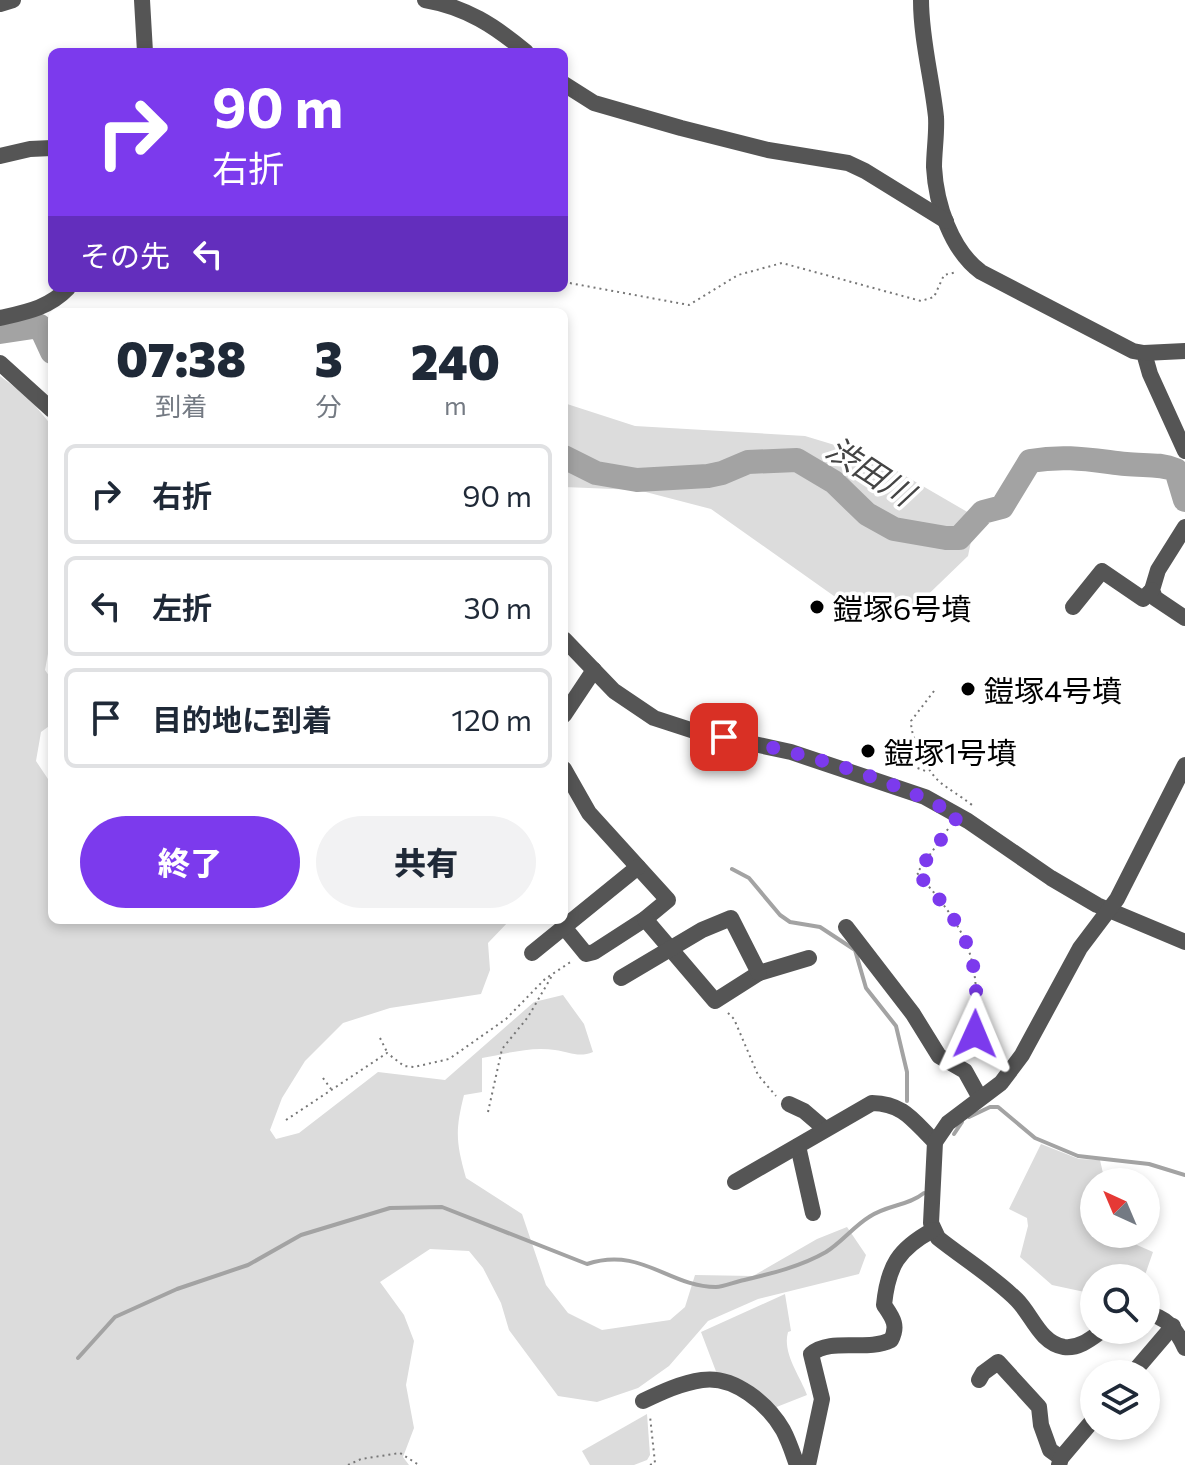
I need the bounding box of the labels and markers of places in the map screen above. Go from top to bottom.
place label: 鎧塚6号墳 [833,589,971,626]
marker: 鎧塚6号墳 [808,598,826,616]
place label: 鎧塚4号墳 [984,671,1122,708]
marker: 鎧塚4号墳 [959,680,977,698]
pin [690,703,758,771]
place label: 鎧塚1号墳 [884,733,1017,770]
marker: 鎧塚1号墳 [859,742,877,760]

